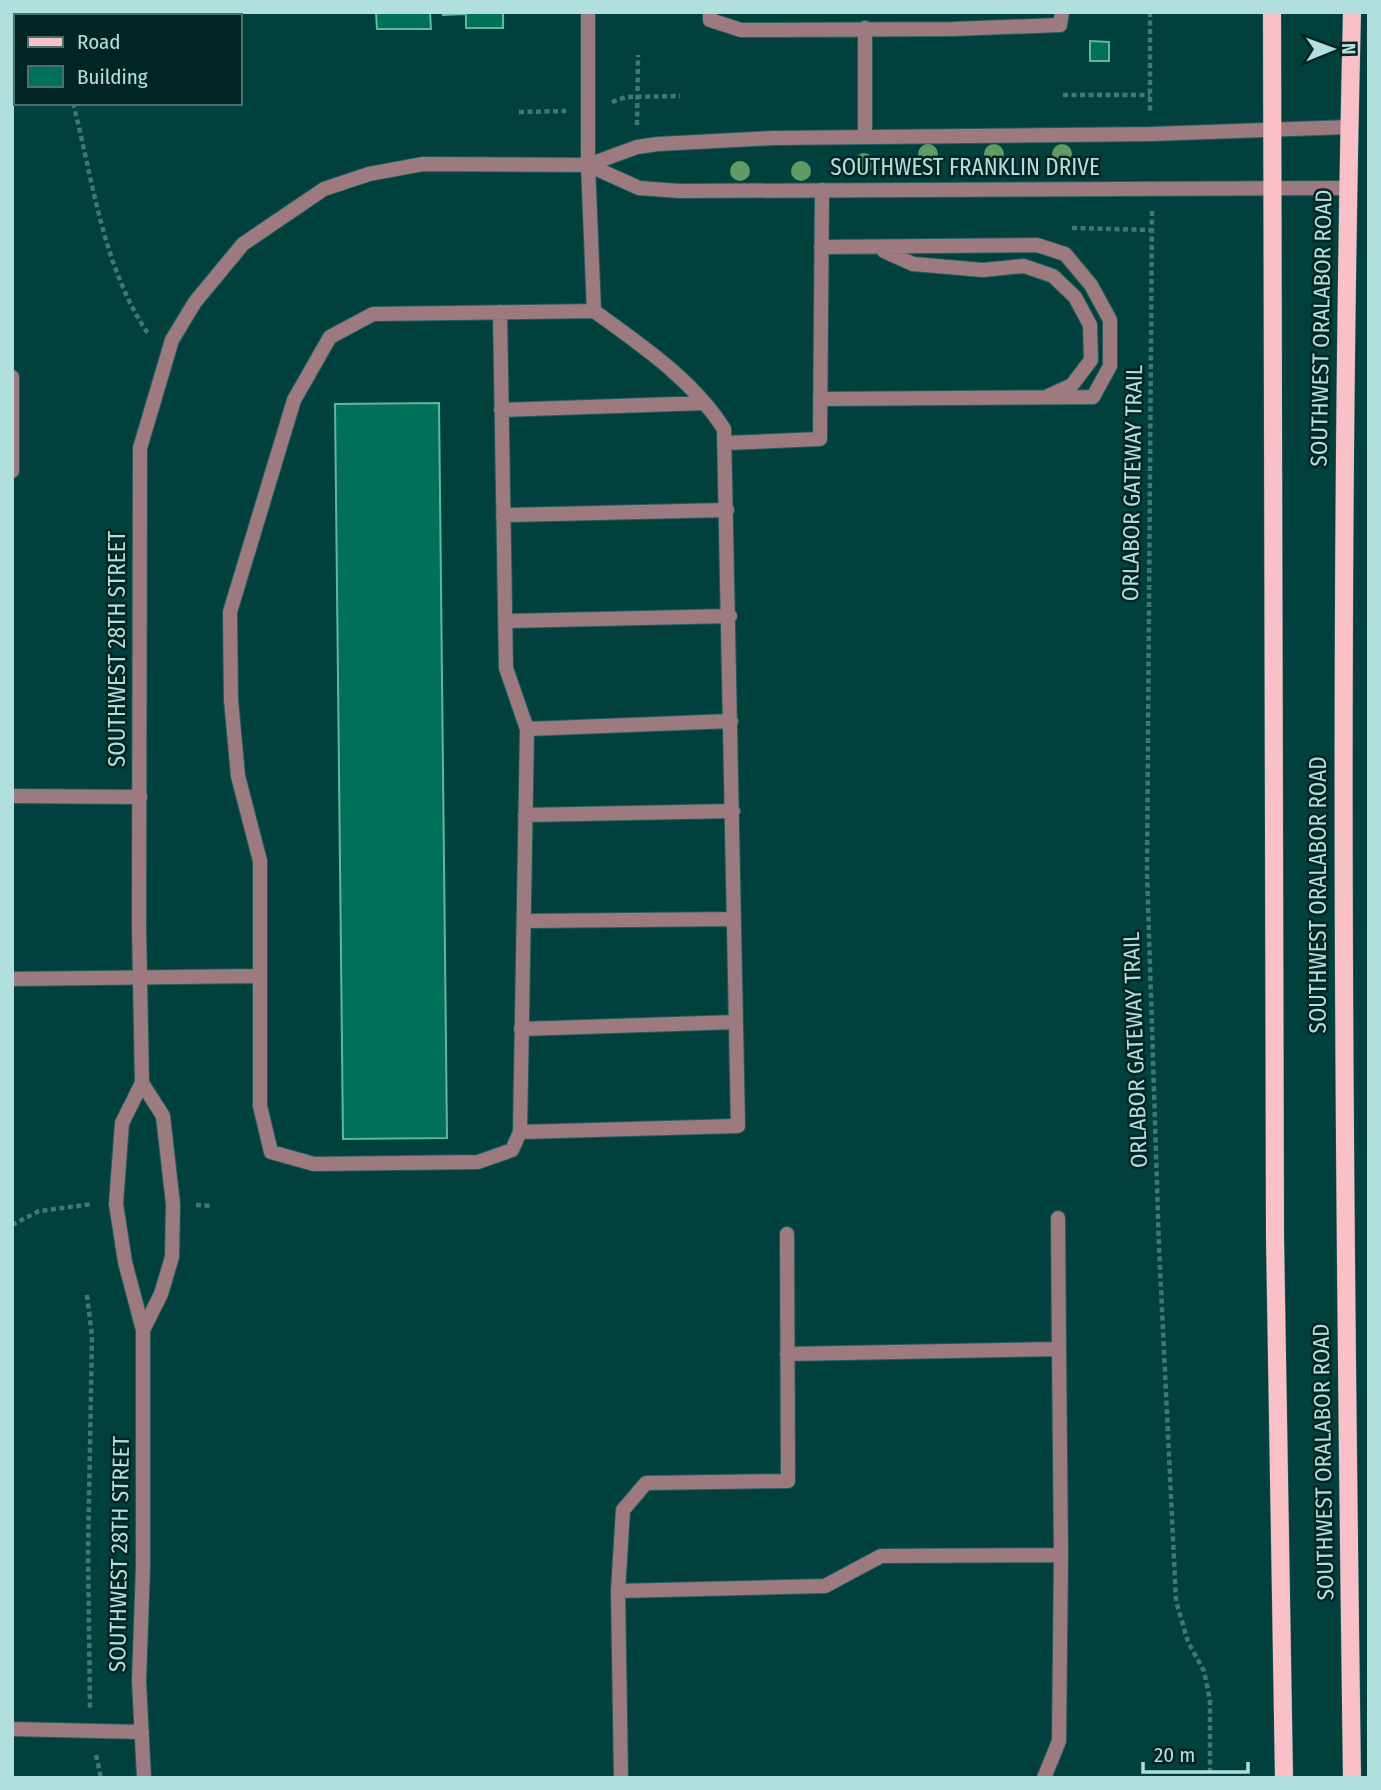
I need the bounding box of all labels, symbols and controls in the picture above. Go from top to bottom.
legend [14,14,242,105]
north arrow [1297,14,1367,84]
text: Road [77,29,121,55]
text: N [1337,43,1360,55]
text: Building [77,64,148,90]
street label: SOUTHWEST FRANKLIN DRIVE [830,153,1100,181]
street label: SOUTHWEST ORALABOR ROAD [1305,189,1337,467]
street label: ORLABOR GATEWAY TRAIL [1116,365,1148,601]
street label: SOUTHWEST 28TH STREET [103,531,131,767]
street label: SOUTHWEST ORALABOR ROAD [1304,756,1332,1034]
street label: ORLABOR GATEWAY TRAIL [1117,931,1153,1169]
street label: SOUTHWEST ORALABOR ROAD [1307,1323,1339,1601]
street label: SOUTHWEST 28TH STREET [103,1435,135,1672]
scale bar [1143,1730,1248,1774]
text: 20 m [1154,1742,1195,1768]

